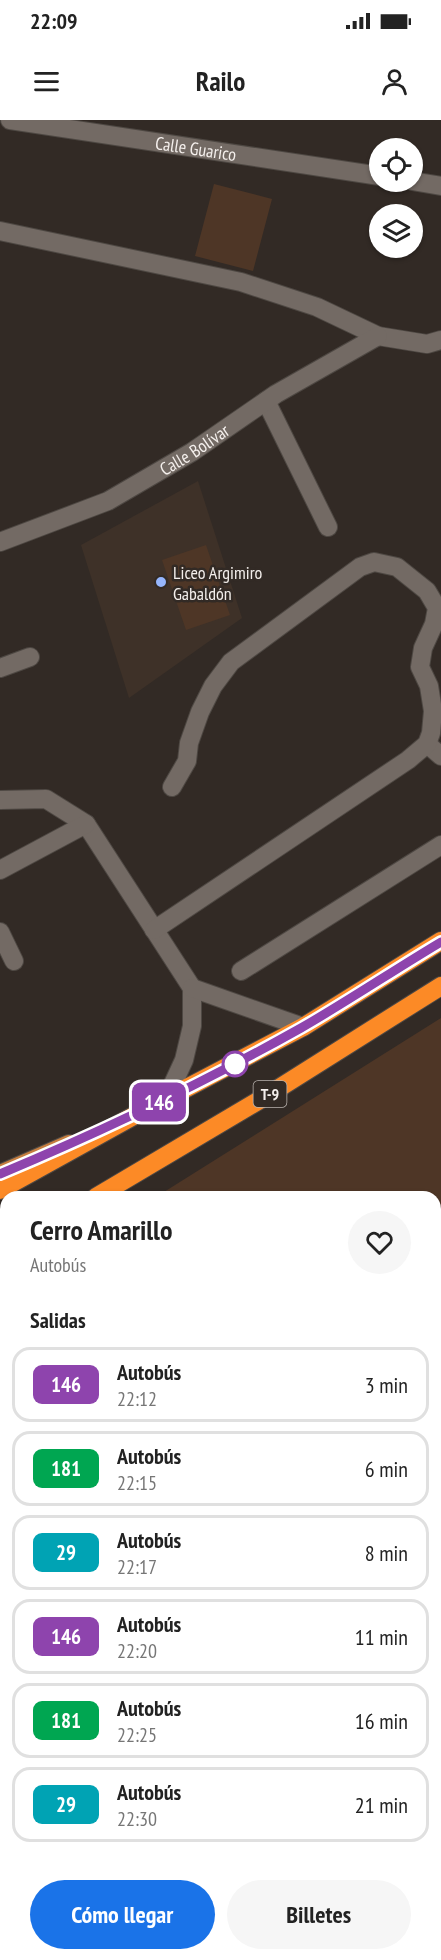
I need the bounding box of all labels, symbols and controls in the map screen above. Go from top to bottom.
text: 22:09 [30,7,78,35]
text: Railo [196,64,245,98]
icon: menu [30,65,63,98]
icon: person [378,65,411,98]
street label: Calle Guarico [154,131,238,166]
map controls [369,138,423,258]
button: locate [369,138,423,192]
button: layers [369,204,423,258]
street label: Calle Bolívar [155,418,233,480]
place label: Liceo Argimiro Gabaldón [173,561,263,605]
marker: Liceo Argimiro Gabaldón [154,575,168,589]
unlabelled marker [222,1051,248,1077]
road number: T-9 [254,1081,286,1107]
line badge: 146 [124,1082,194,1122]
text: 146 [144,1089,174,1116]
text: Cerro Amarillo [30,1211,172,1248]
button: heart [348,1211,411,1274]
text: Autobús [30,1252,86,1278]
text: Salidas [30,1306,86,1334]
text: Autobús [117,1358,181,1386]
text: 146 [51,1371,81,1398]
text: 3 min [365,1371,408,1399]
text: 22:12 [117,1386,157,1412]
text: Autobús [117,1442,181,1470]
text: 181 [51,1455,81,1482]
text: 6 min [365,1455,408,1483]
text: 22:15 [117,1470,157,1496]
text: Autobús [117,1526,181,1554]
text: 29 [56,1539,76,1566]
text: 8 min [365,1539,408,1567]
text: 22:17 [117,1554,157,1580]
text: Autobús [117,1610,181,1638]
text: 146 [51,1623,81,1650]
text: 11 min [355,1623,408,1651]
text: 22:20 [117,1638,157,1664]
text: Autobús [117,1694,181,1722]
text: 181 [51,1707,81,1734]
text: 16 min [355,1707,408,1735]
text: 22:25 [117,1722,157,1748]
text: Autobús [117,1778,181,1806]
text: 29 [56,1791,76,1818]
text: 21 min [355,1791,408,1819]
text: 22:30 [117,1806,157,1832]
button: Cómo llegar [30,1880,215,1949]
button: Billetes [227,1880,411,1949]

